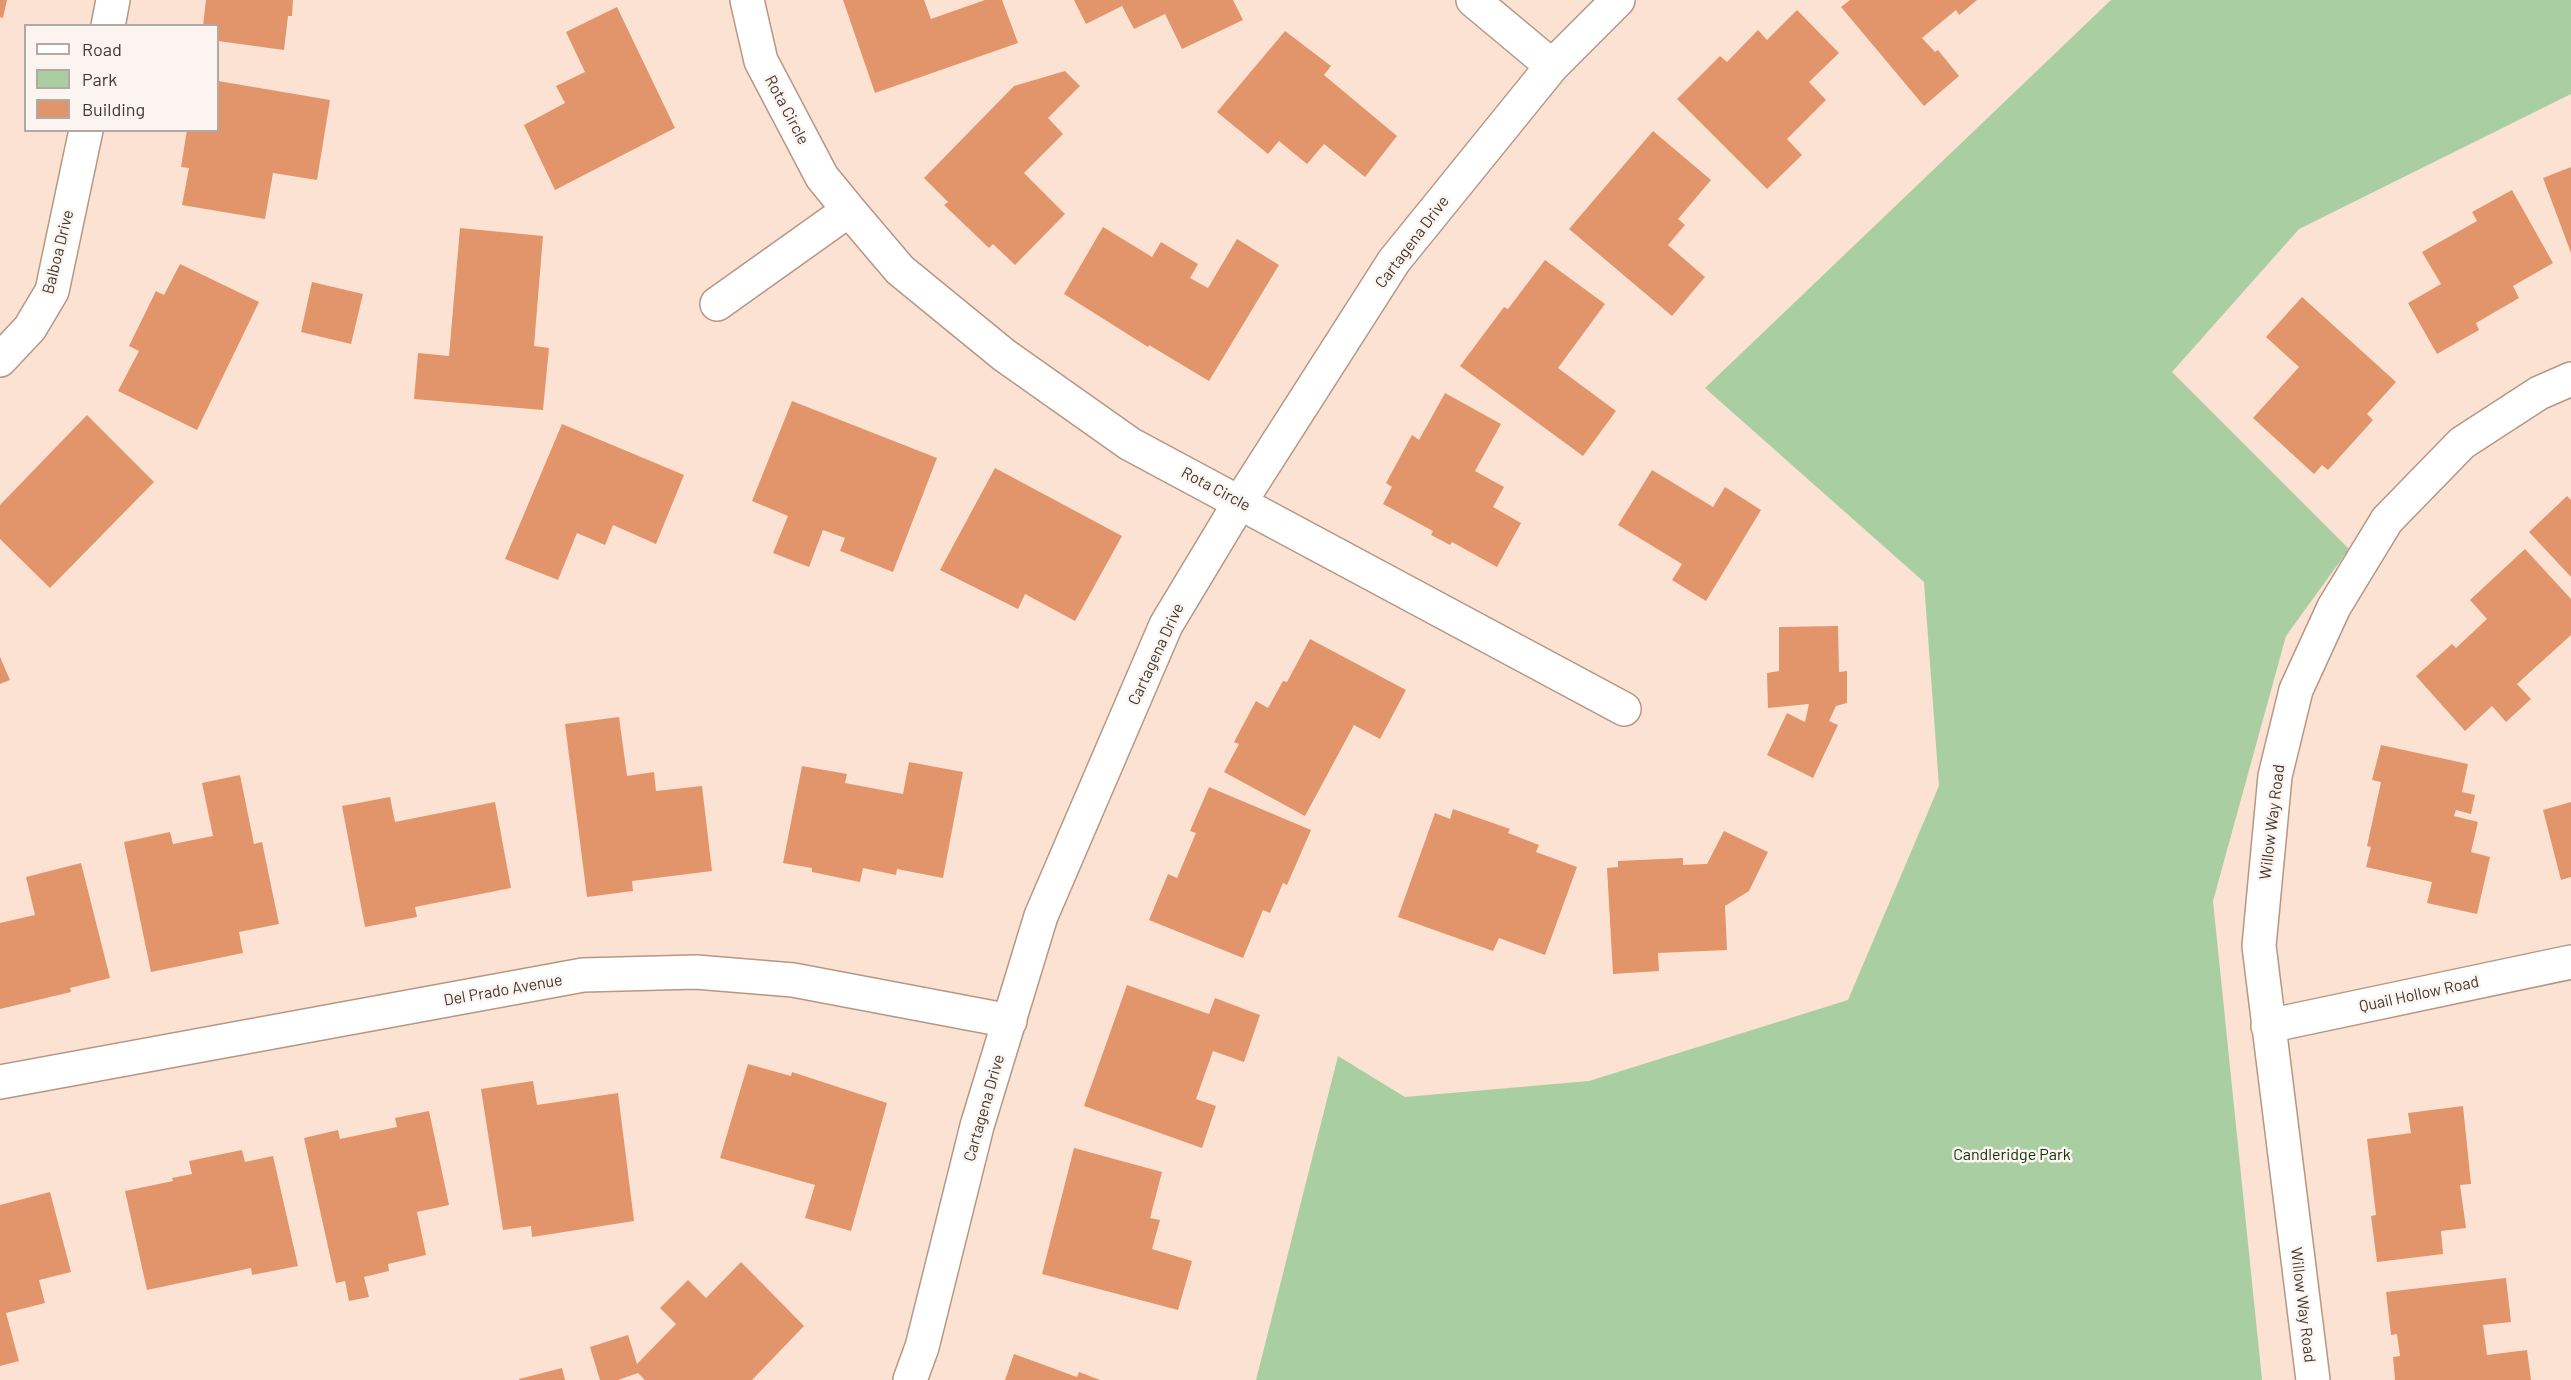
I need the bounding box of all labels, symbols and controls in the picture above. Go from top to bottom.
legend [24,24,219,132]
text: Road [82,38,122,60]
text: Park [82,68,117,90]
street label: Rota Circle [761,72,813,148]
text: Building [82,98,145,120]
street label: Cartagena Drive [1371,192,1453,292]
street label: Balboa Drive [38,208,78,296]
street label: Rota Circle [1178,463,1254,515]
street label: Cartagena Drive [1124,600,1188,708]
street label: Willow Way Road [2255,763,2289,881]
street label: Del Prado Avenue [442,970,564,1010]
street label: Quail Hollow Road [2357,972,2481,1016]
street label: Cartagena Drive [960,1052,1008,1164]
park label: Candleridge Park [1953,1145,2071,1165]
street label: Willow Way Road [2286,1246,2320,1364]

